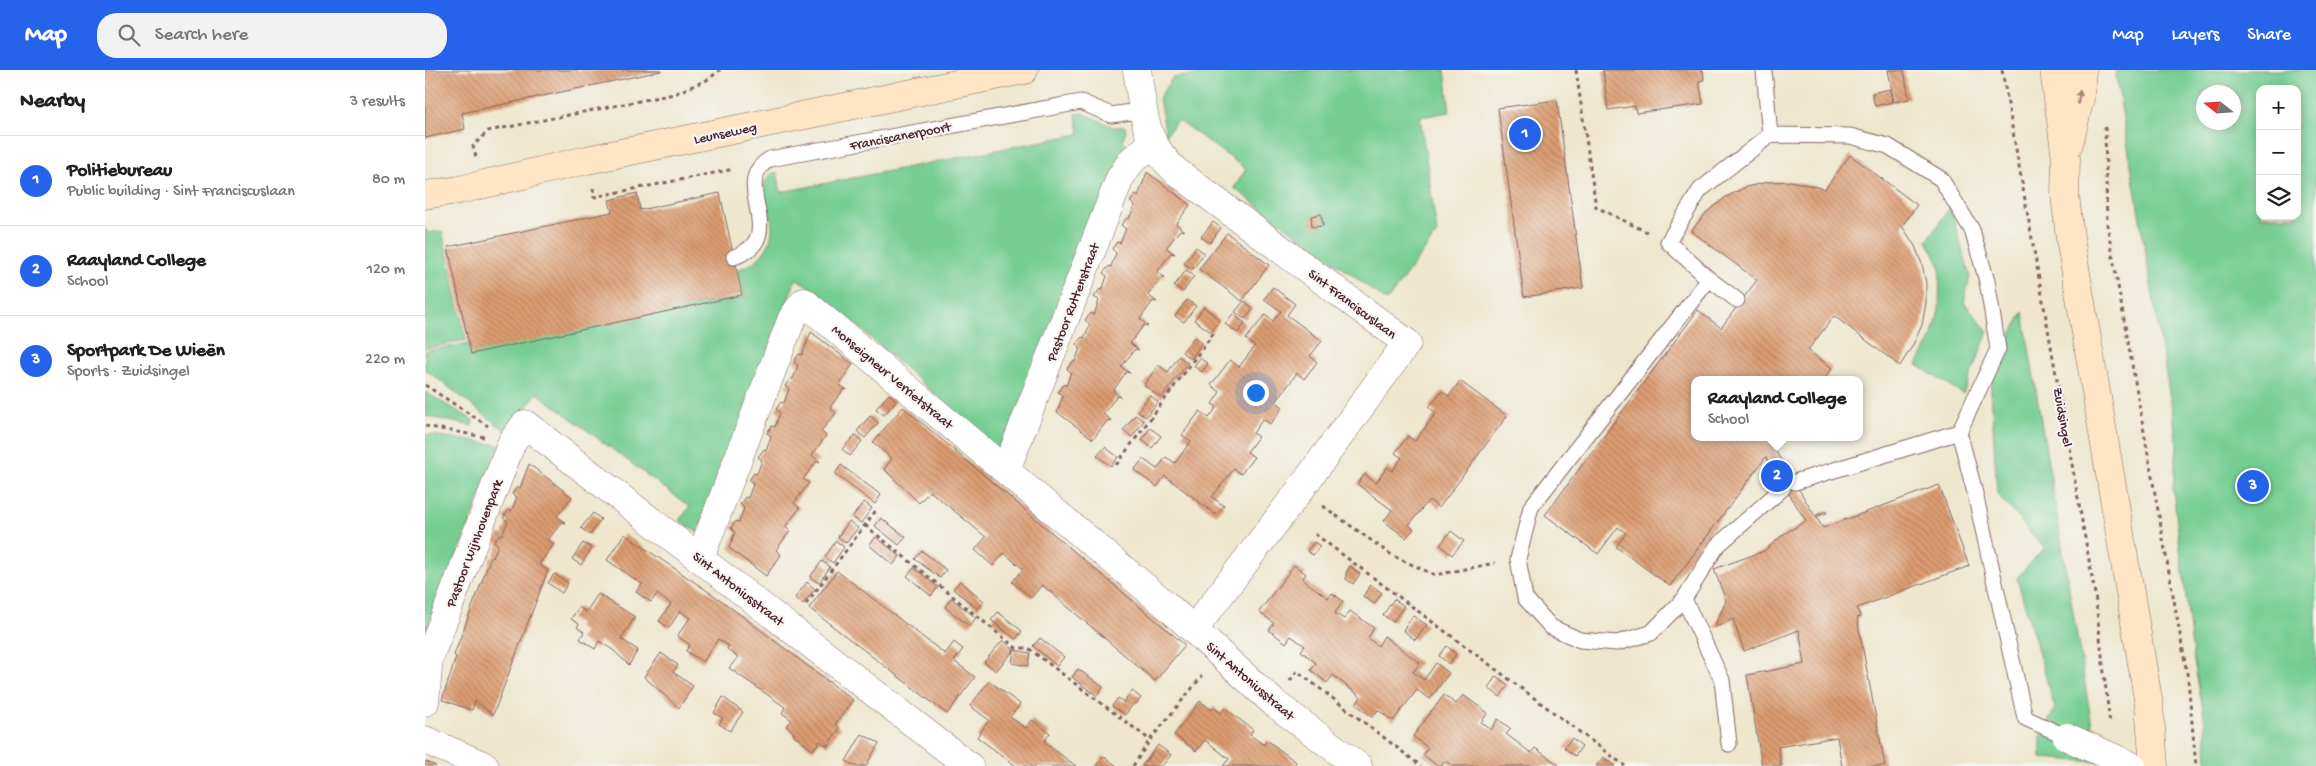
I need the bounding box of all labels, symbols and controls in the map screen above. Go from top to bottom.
search box [97,13,447,58]
text: Map [25,21,67,50]
icon: search [115,21,143,49]
text: Search here [155,24,248,47]
text: Map [2112,25,2144,46]
text: Layers [2172,25,2219,46]
text: Share [2247,25,2291,46]
north arrow [2196,85,2241,130]
map controls [2256,85,2301,220]
button: + [2256,85,2301,130]
one-way arrow [2076,89,2084,105]
text: Nearby [20,90,85,115]
text: 3 results [350,93,405,112]
pin: 1 [1509,115,1541,153]
street label: Leunseweg [692,119,759,149]
street label: Franciscanerpoort [847,119,954,156]
button: − [2256,130,2301,175]
text: Politiebureau [67,160,172,183]
text: 1 [33,171,39,190]
text: 80 m [372,171,405,190]
button: layers [2256,175,2301,220]
text: Public building · Sint Franciscuslaan [67,183,295,202]
street label: Pastoor Ruttenstraat [1044,240,1105,365]
text: Raayland College [67,250,206,273]
text: 2 [32,261,40,280]
text: 120 m [366,261,405,280]
street label: Sint Franciscuslaan [1304,266,1399,344]
text: School [67,273,109,292]
street label: Monseigneur Verrietstraat [827,322,957,435]
text: Sportpark De Wieën [67,340,225,363]
text: 3 [32,351,40,370]
text: 220 m [365,351,405,370]
text: Sports · Zuidsingel [67,363,190,382]
popup [1691,376,1863,441]
your location [1243,380,1269,406]
street label: Zuidsingel [2048,386,2075,448]
text: Raayland College [1708,388,1846,411]
text: School [1708,411,1749,430]
pin: 2 [1761,457,1793,495]
pin: 3 [2237,467,2269,505]
street label: Pastoor Wijnhovenpark [443,476,508,611]
street label: Sint Antoniusstraat [688,549,788,632]
street label: Sint Antoniusstraat [1202,639,1298,726]

